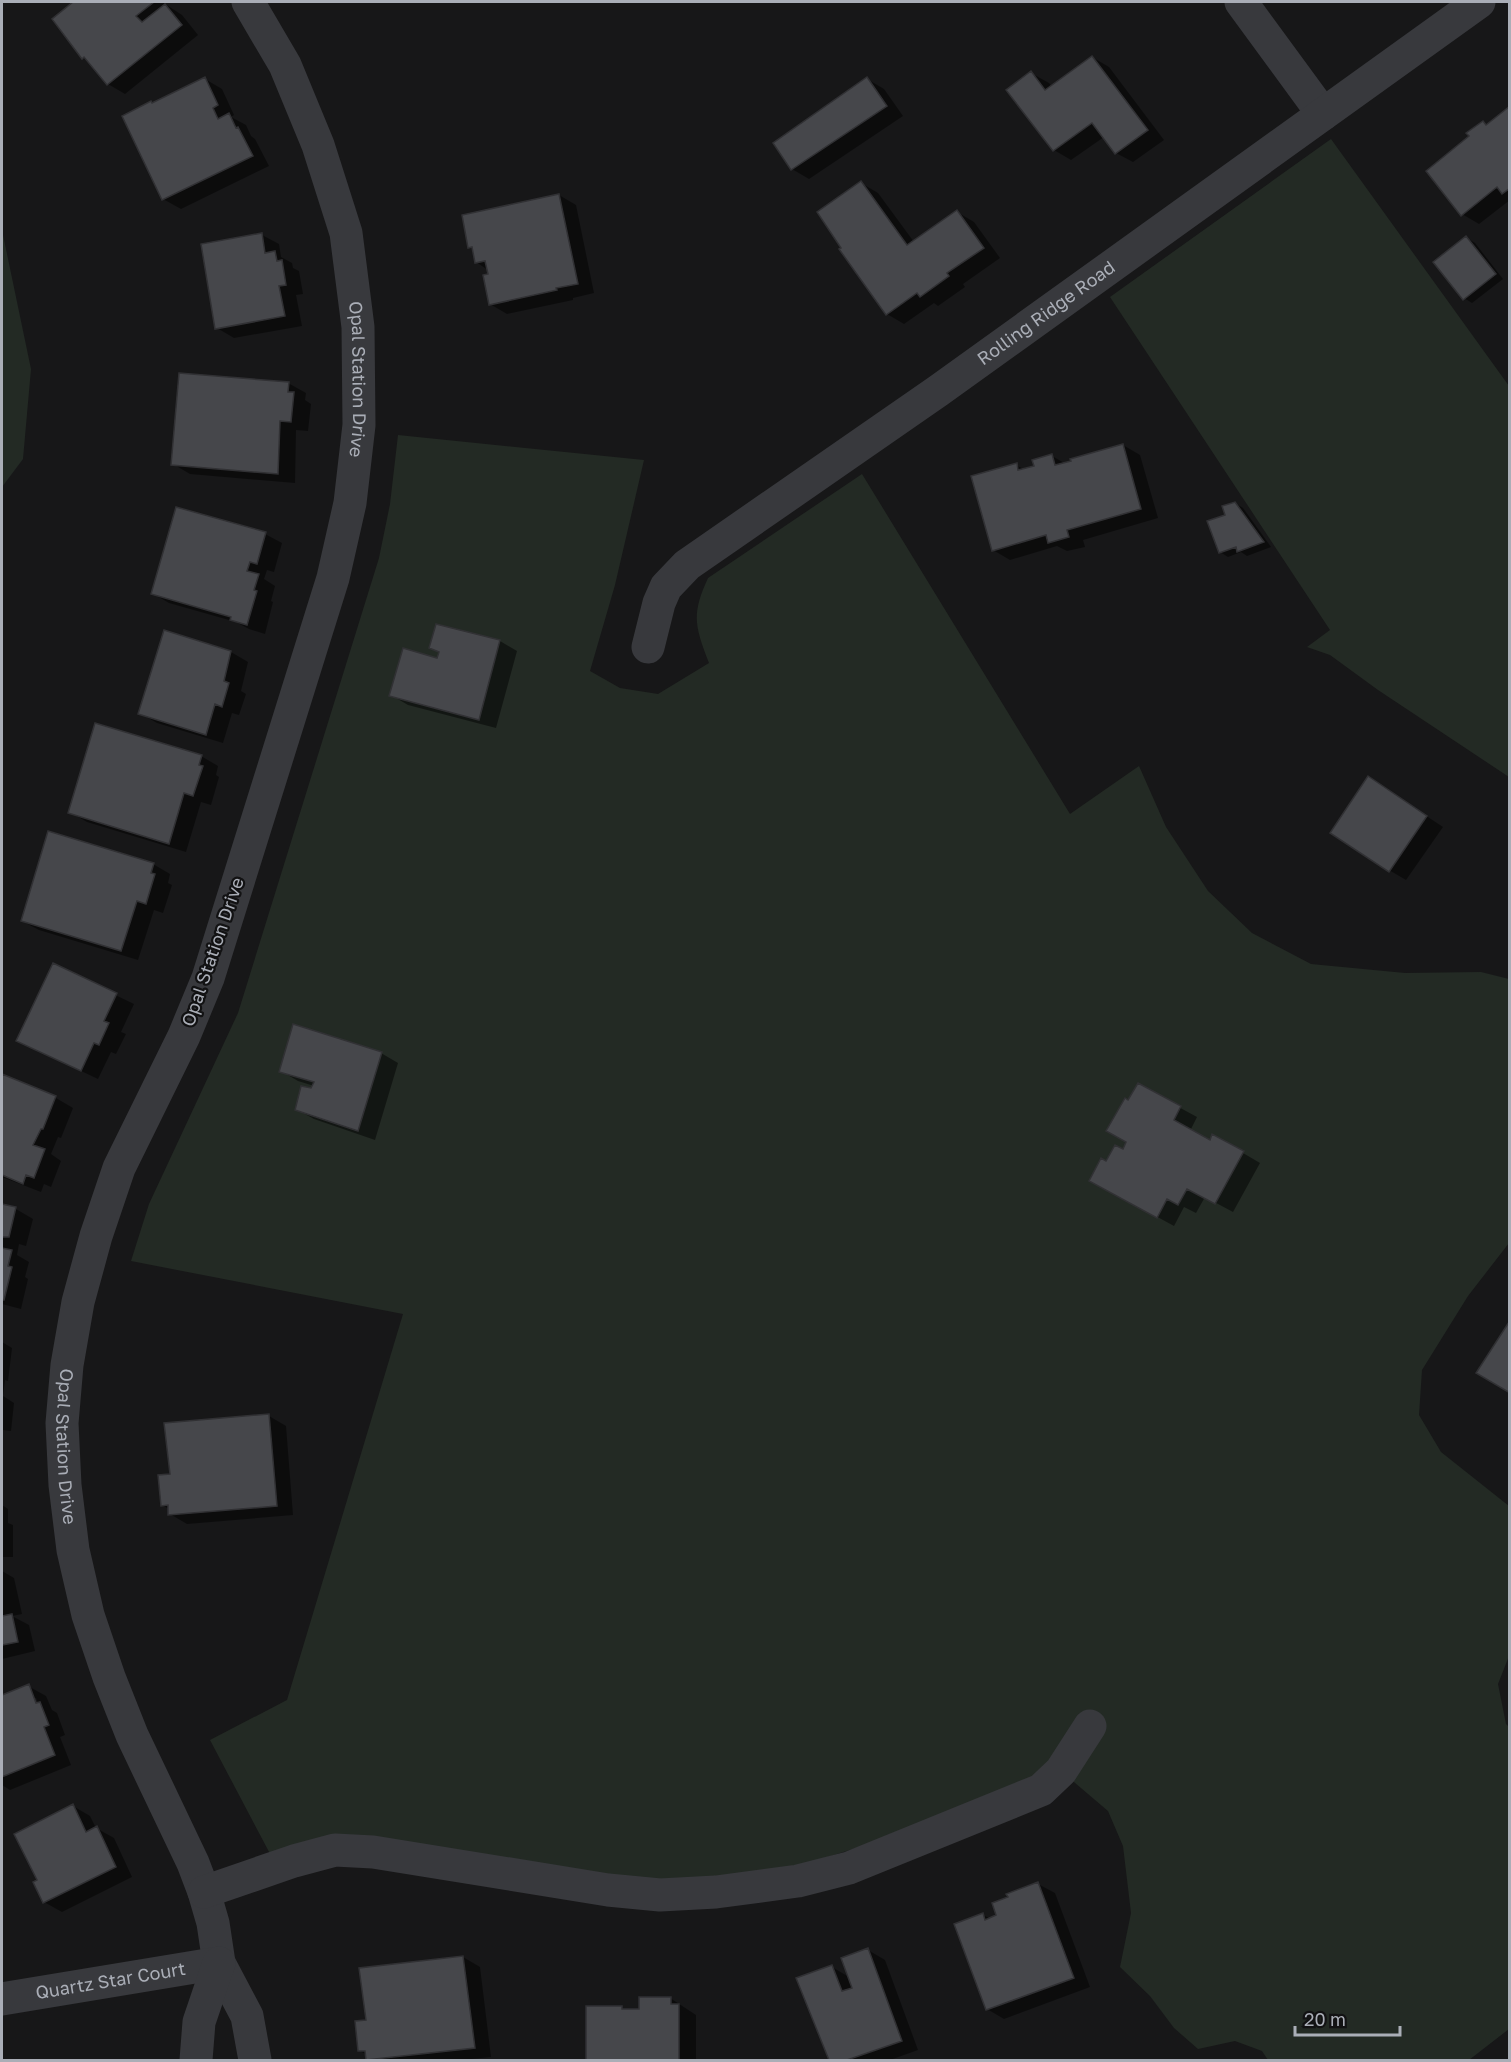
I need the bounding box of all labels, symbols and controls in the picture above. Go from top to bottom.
street label: Rolling Ridge Road [973,255,1119,369]
street label: Opal Station Drive [345,300,371,459]
street label: Opal Station Drive [176,874,248,1029]
street label: Opal Station Drive [52,1368,82,1526]
street label: Quartz Star Court [34,1957,187,2003]
scale bar [1295,1999,1400,2037]
text: 20 m [1304,2008,1346,2030]

